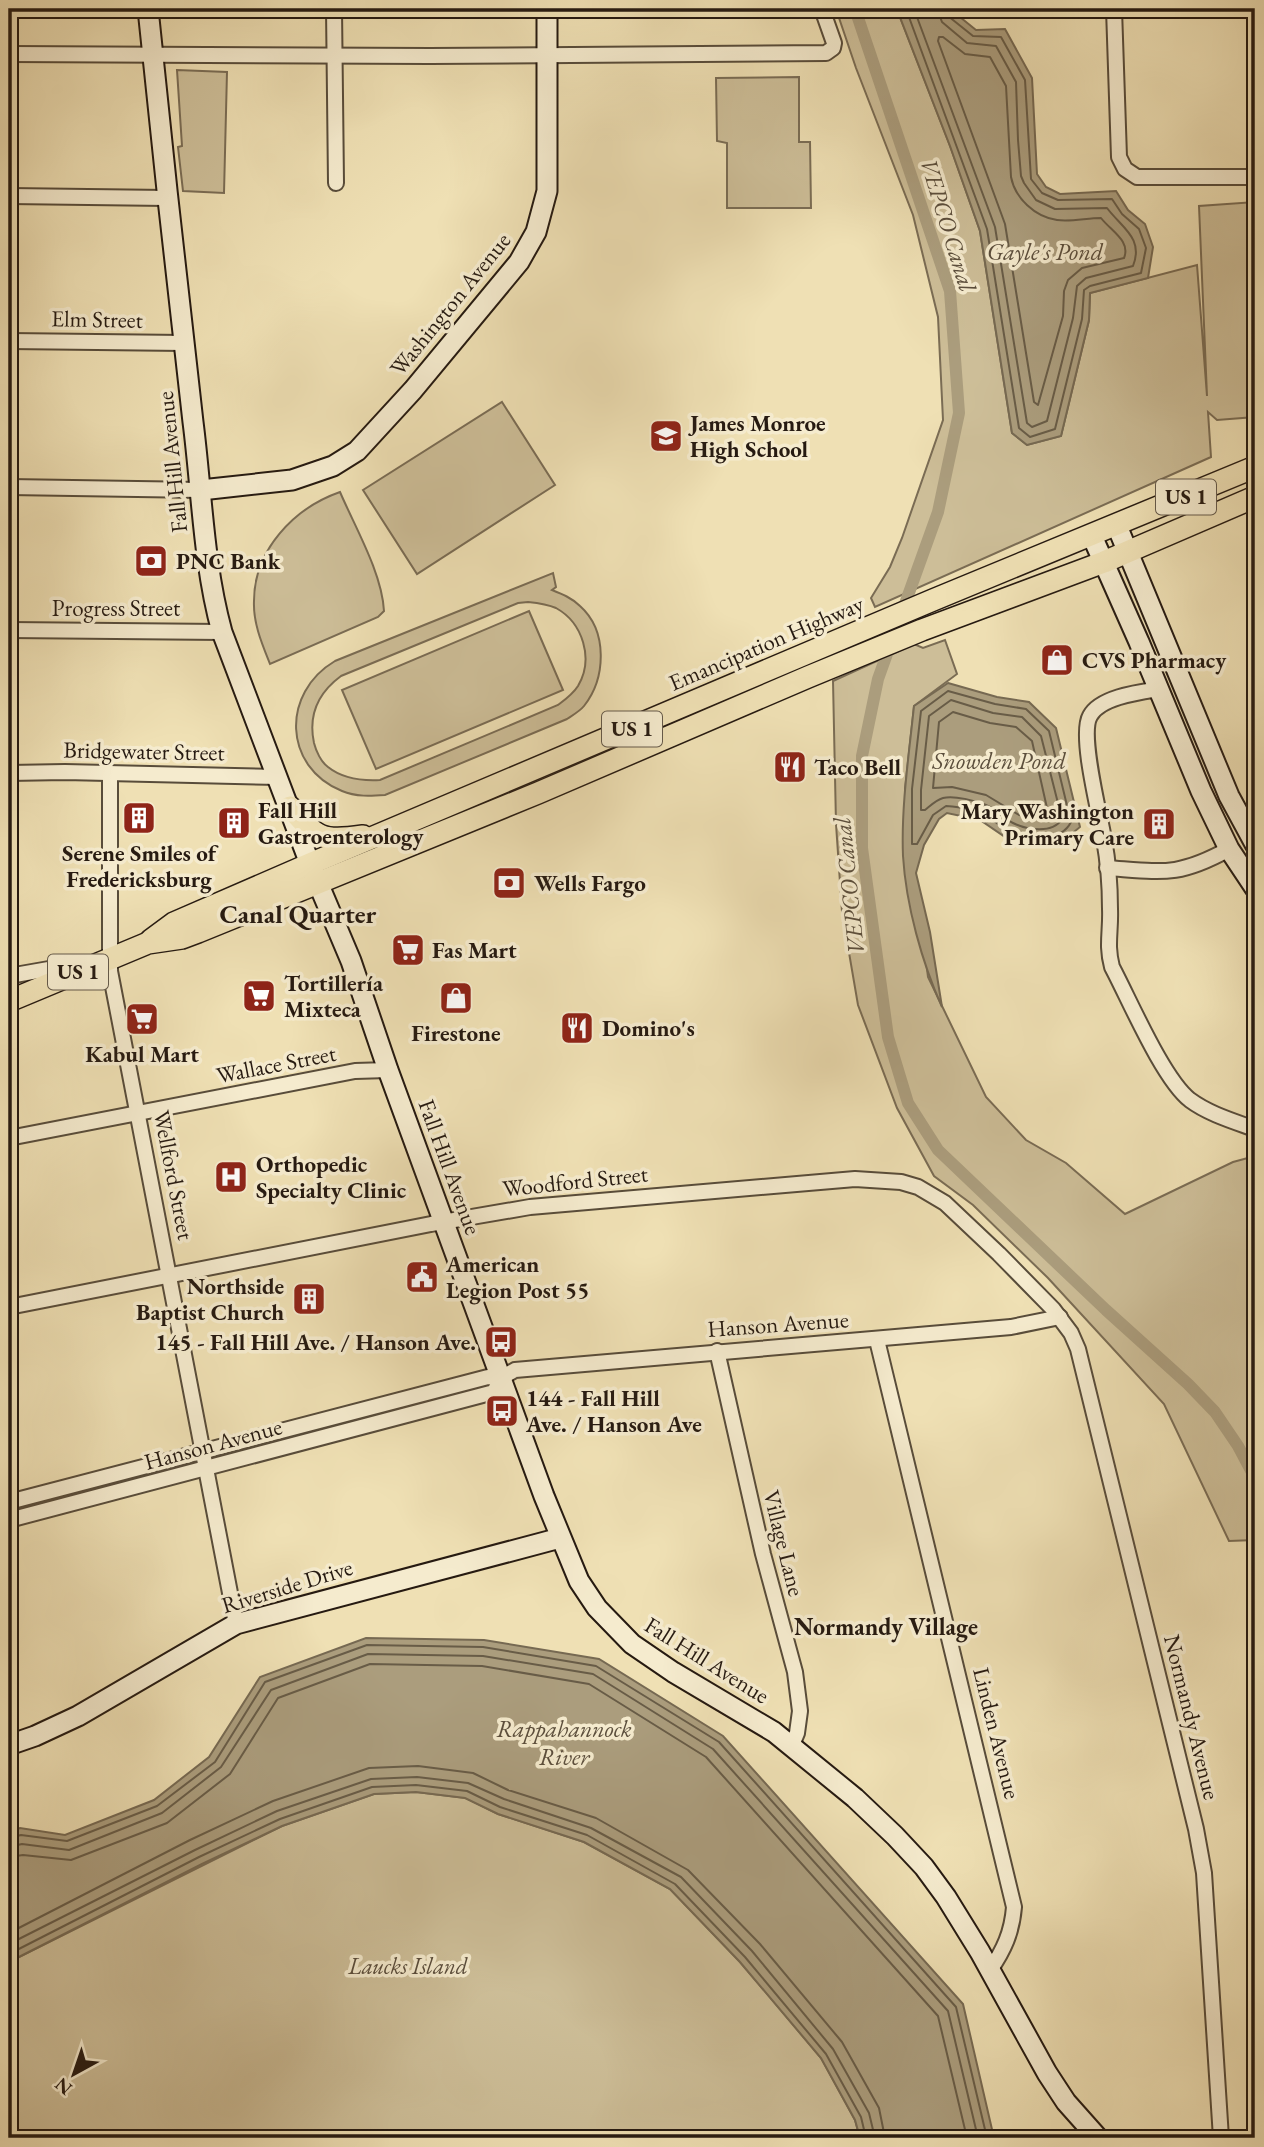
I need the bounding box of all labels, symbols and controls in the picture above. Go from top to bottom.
water label: VEPCO Canal [914,154,984,296]
street label: Washington Avenue [383,226,517,382]
water label: Gayle's Pond [987,236,1104,267]
street label: Elm Street [51,303,144,335]
street label: Fall Hill Avenue [150,390,194,534]
place label: James Monroe High School [688,408,826,464]
school or university icon: James Monroe High School [647,417,685,455]
road number: US 1 [1156,480,1216,514]
bank icon: PNC Bank [132,542,170,580]
place label: PNC Bank [176,546,281,576]
street label: Emancipation Highway [664,588,869,698]
street label: Progress Street [52,593,181,623]
shop icon: CVS Pharmacy [1038,641,1076,679]
place label: CVS Pharmacy [1082,645,1227,675]
road number: US 1 [602,712,662,746]
street label: Bridgewater Street [63,735,226,767]
water label: Snowden Pond [931,745,1066,776]
restaurant icon: Taco Bell [771,748,809,786]
place label: Taco Bell [814,752,902,782]
place label: Fall Hill Gastroenterology [258,795,424,851]
place label: Mary Washington Primary Care [961,796,1134,852]
building icon: Serene Smiles of Fredericksburg [120,799,158,837]
building icon: Fall Hill Gastroenterology [215,804,253,842]
building icon: Mary Washington Primary Care [1140,805,1178,843]
water label: VEPCO Canal [826,815,871,956]
place label: Serene Smiles of Fredericksburg [62,838,219,894]
bank icon: Wells Fargo [490,864,528,902]
place label: Wells Fargo [534,868,646,898]
district label: Canal Quarter [220,897,377,931]
supermarket icon: Fas Mart [389,931,427,969]
place label: Fas Mart [432,935,517,965]
road number: US 1 [48,954,108,990]
place label: Tortillería Mixteca [284,968,384,1024]
supermarket icon: Tortillería Mixteca [240,977,278,1015]
shop icon: Firestone [437,979,475,1017]
supermarket icon: Kabul Mart [123,1000,161,1038]
restaurant icon: Domino's [558,1009,596,1047]
place label: Domino's [602,1013,695,1043]
place label: Firestone [411,1018,501,1048]
street label: Wallace Street [214,1038,339,1090]
place label: Kabul Mart [85,1039,199,1069]
street label: Fall Hill Avenue [412,1095,488,1239]
street label: Wellford Street [147,1108,201,1243]
place label: Orthopedic Specialty Clinic [256,1149,407,1205]
hospital icon: Orthopedic Specialty Clinic [212,1158,250,1196]
street label: Woodford Street [501,1158,650,1204]
place label: American Legion Post 55 [445,1249,589,1305]
public building icon: American Legion Post 55 [403,1258,441,1296]
place label: Northside Baptist Church [136,1271,284,1327]
building icon: Northside Baptist Church [290,1280,328,1318]
street label: Hanson Avenue [706,1304,850,1344]
bus stop icon: 145 - Fall Hill Ave. / Hanson Ave. [482,1323,520,1361]
place label: 145 - Fall Hill Ave. / Hanson Ave. [155,1327,476,1357]
place label: 144 - Fall Hill Ave. / Hanson Ave [525,1383,702,1439]
bus stop icon: 144 - Fall Hill Ave. / Hanson Ave [483,1392,521,1430]
street label: Hanson Avenue [141,1411,285,1477]
street label: Village Lane [756,1487,812,1599]
street label: Riverside Drive [218,1552,356,1620]
street label: Fall Hill Avenue [639,1610,775,1710]
district label: Normandy Village [794,1611,978,1643]
street label: Normandy Avenue [1157,1631,1227,1803]
street label: Linden Avenue [966,1664,1028,1802]
water label: Rappahannock River [496,1713,632,1772]
park label: Laucks Island [347,1951,468,1981]
north arrow [38,2038,108,2108]
text: N [49,2072,77,2101]

